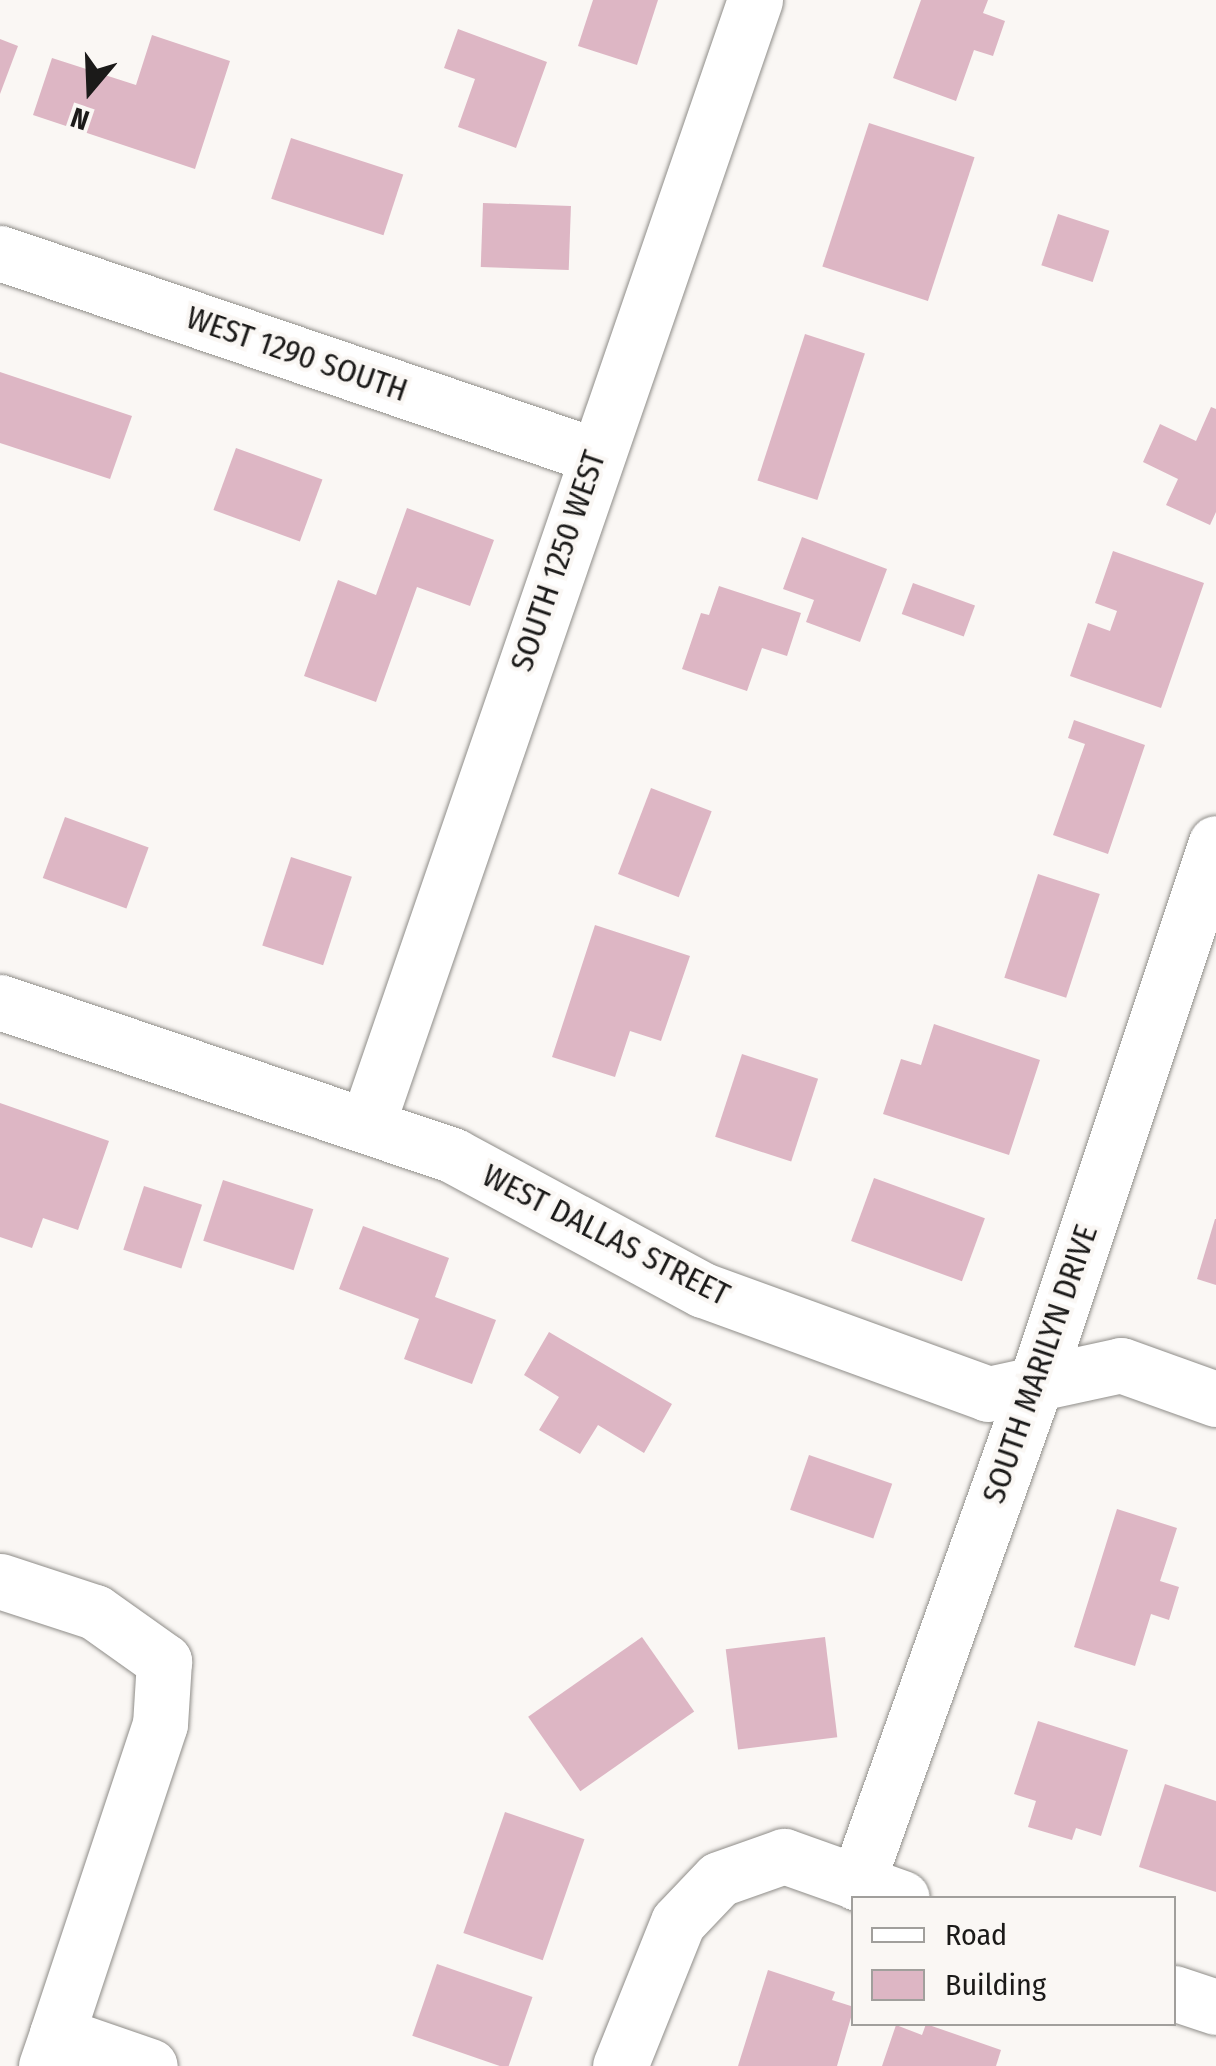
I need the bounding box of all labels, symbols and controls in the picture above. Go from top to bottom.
north arrow [40,40,140,140]
text: N [67,101,93,137]
street label: WEST 1290 SOUTH [181,298,413,410]
street label: SOUTH 1250 WEST [502,446,614,676]
street label: WEST DALLAS STREET [476,1156,736,1314]
street label: SOUTH MARILYN DRIVE [974,1220,1106,1508]
legend [851,1896,1176,2026]
text: Road [945,1917,1007,1953]
text: Building [945,1967,1046,2003]

